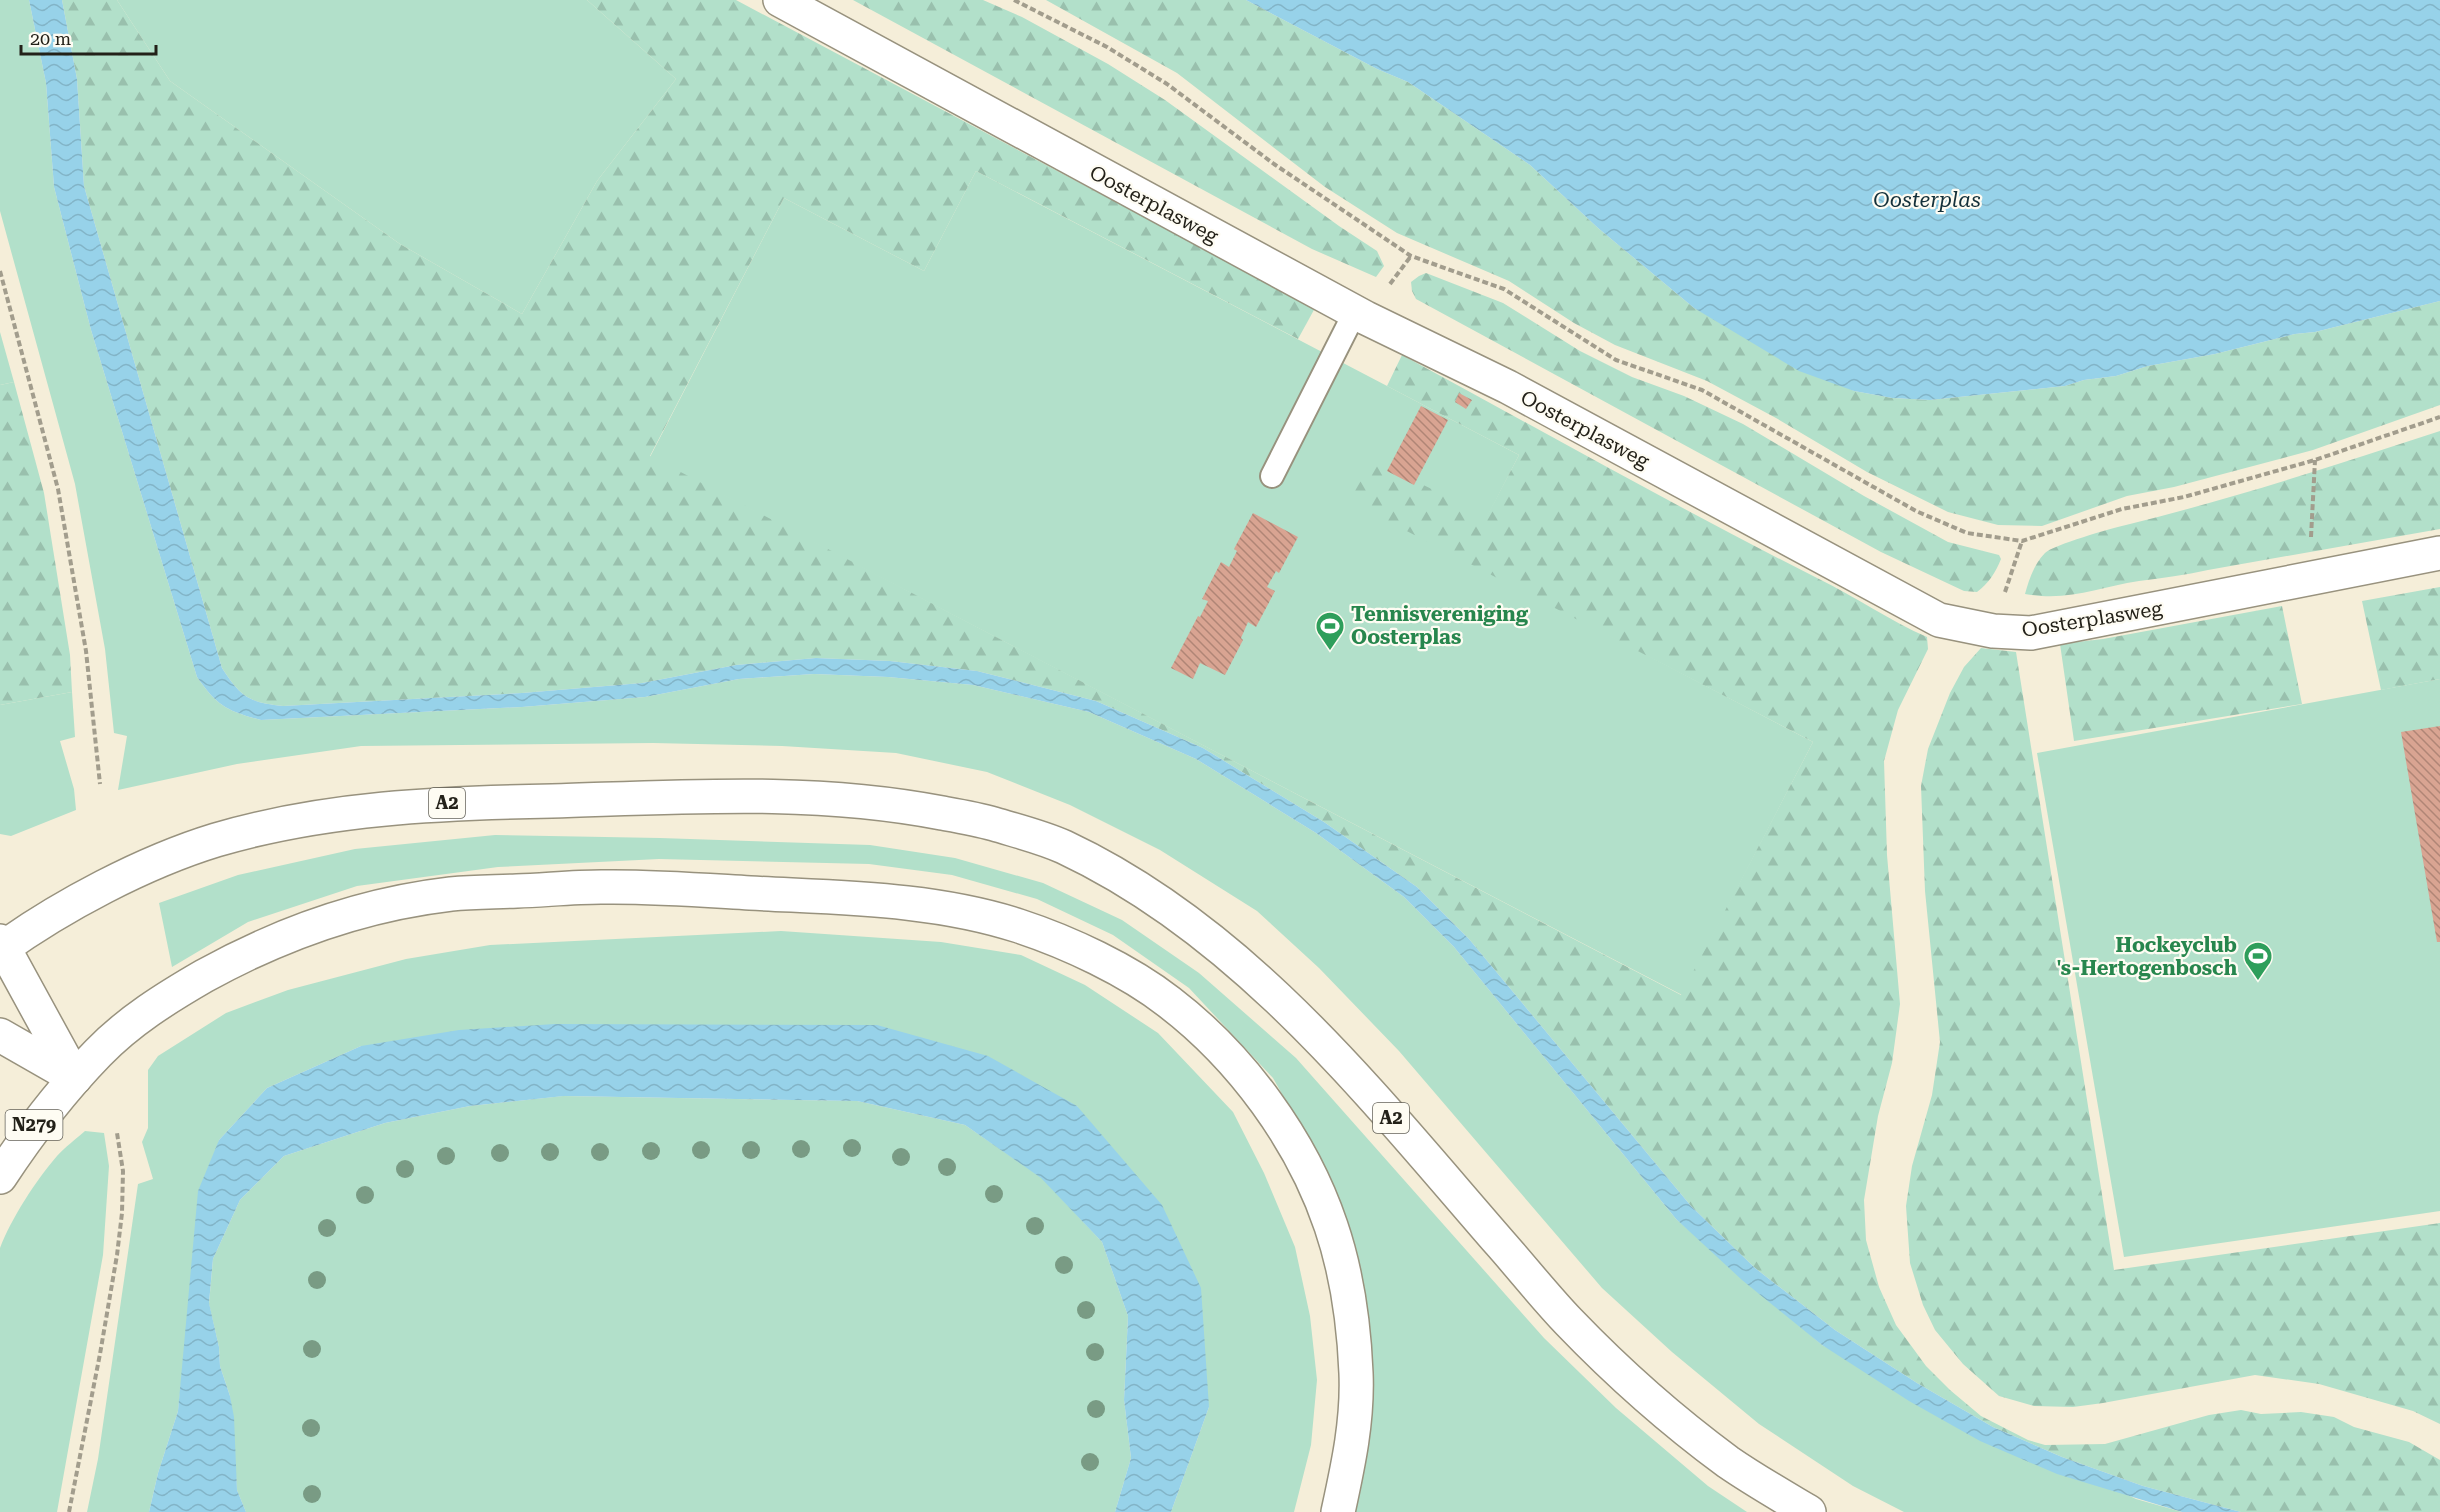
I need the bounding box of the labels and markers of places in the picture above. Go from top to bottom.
place label: Tennisvereniging Oosterplas [1351,602,1529,649]
sports icon: Tennisvereniging Oosterplas [1314,610,1346,652]
place label: Hockeyclub 's-Hertogenbosch [2057,933,2238,980]
sports icon: Hockeyclub 's-Hertogenbosch [2242,940,2274,982]

